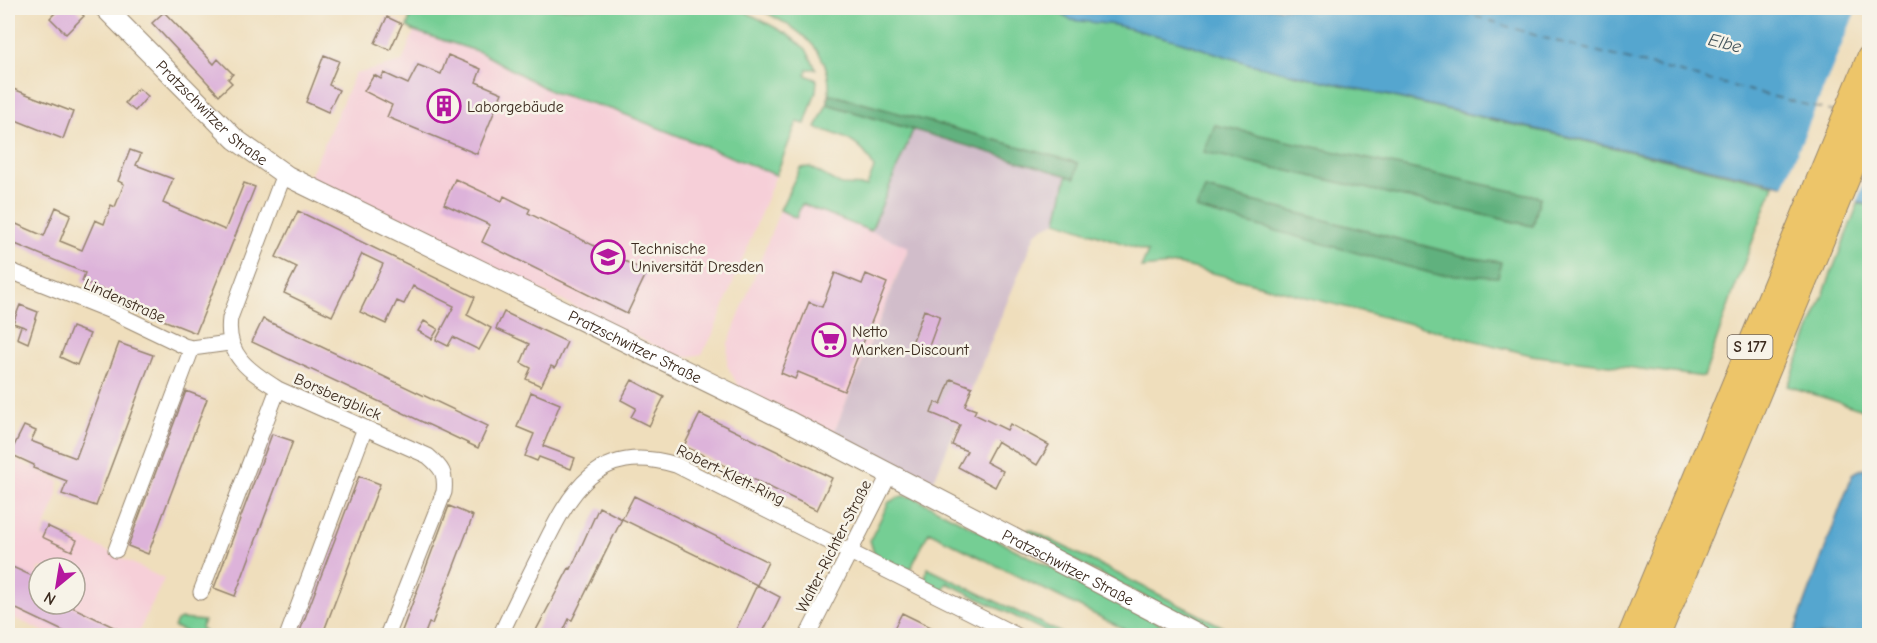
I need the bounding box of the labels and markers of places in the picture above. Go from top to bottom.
building icon: Laborgebäude [426,88,462,124]
place label: Laborgebäude [467,98,564,116]
school or university icon: Technische Universität Dresden [590,239,626,275]
place label: Technische Universität Dresden [631,240,764,276]
supermarket icon: Netto Marken-Discount [811,322,847,358]
place label: Netto Marken-Discount [852,323,969,359]

